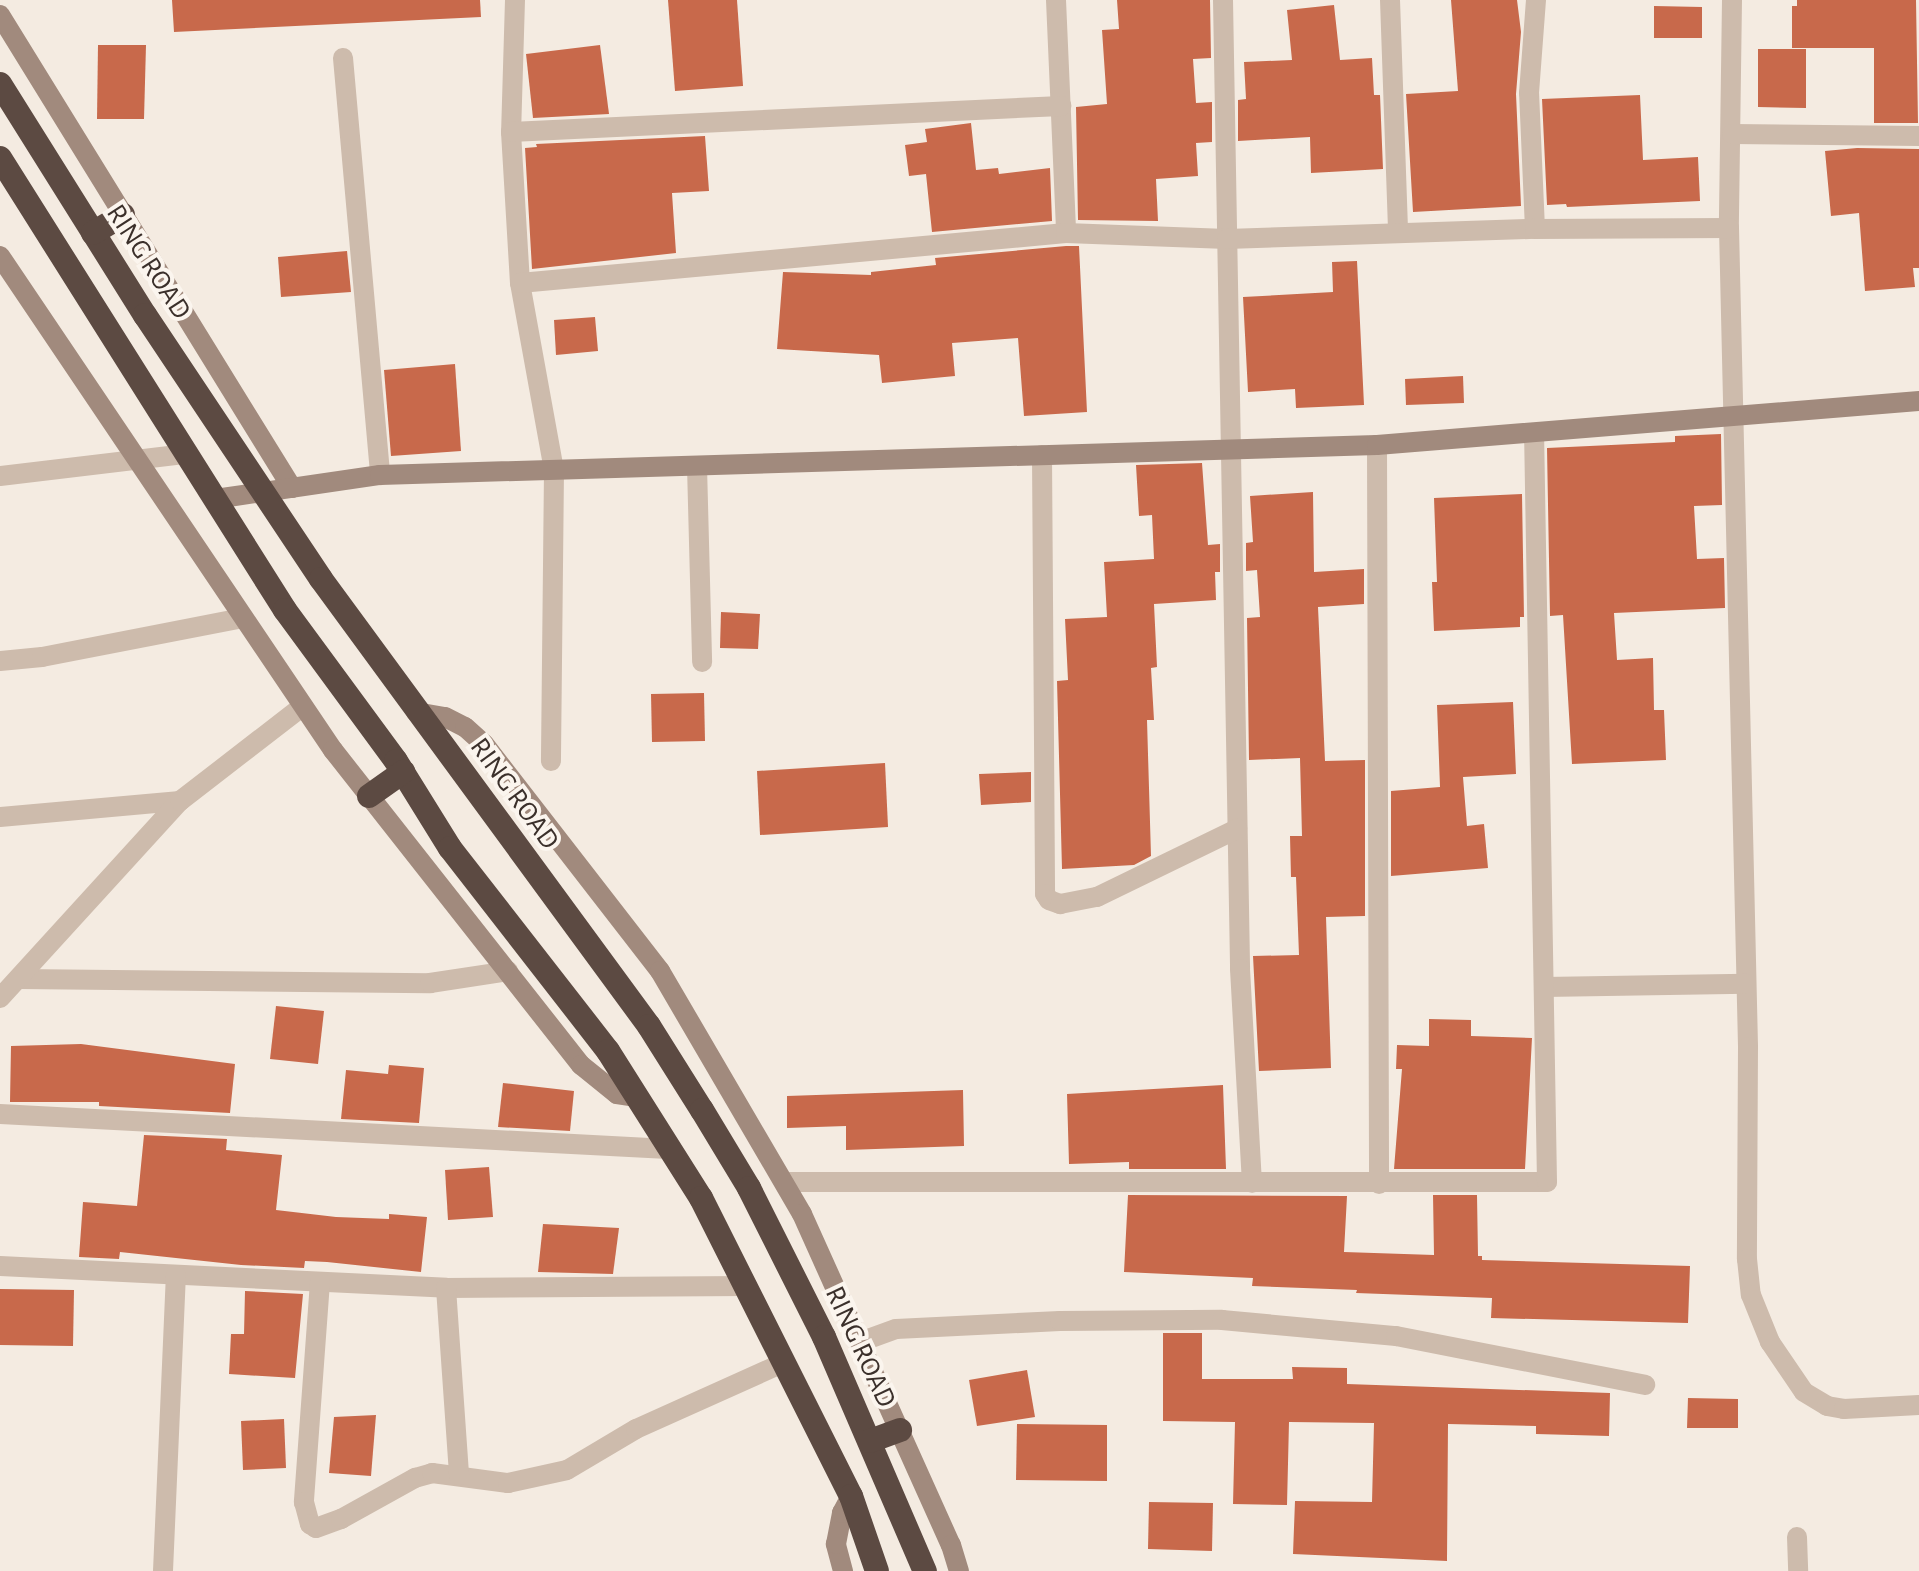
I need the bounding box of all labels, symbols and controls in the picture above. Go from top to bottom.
street label: RING ROAD [99,198,197,326]
street label: RING ROAD [462,732,566,856]
street label: RING ROAD [817,1281,903,1413]

